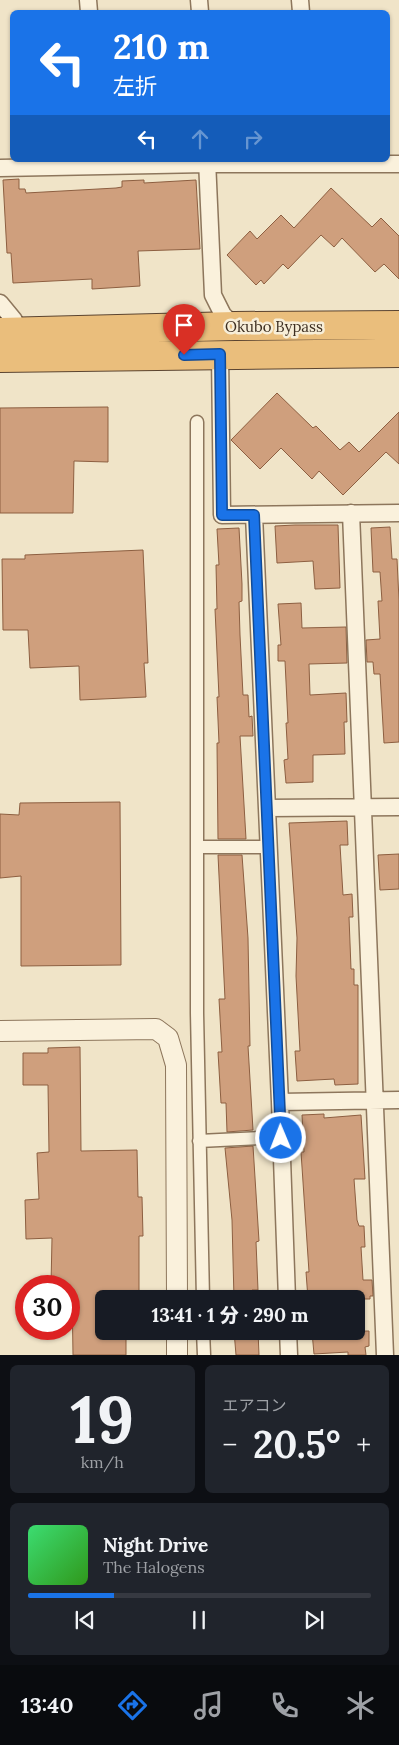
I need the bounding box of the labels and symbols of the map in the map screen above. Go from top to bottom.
pin [163,304,205,355]
street label: Okubo Bypass [225,317,323,336]
position arrow [254,1111,306,1163]
speed limit sign: 30 [15,1275,80,1340]

